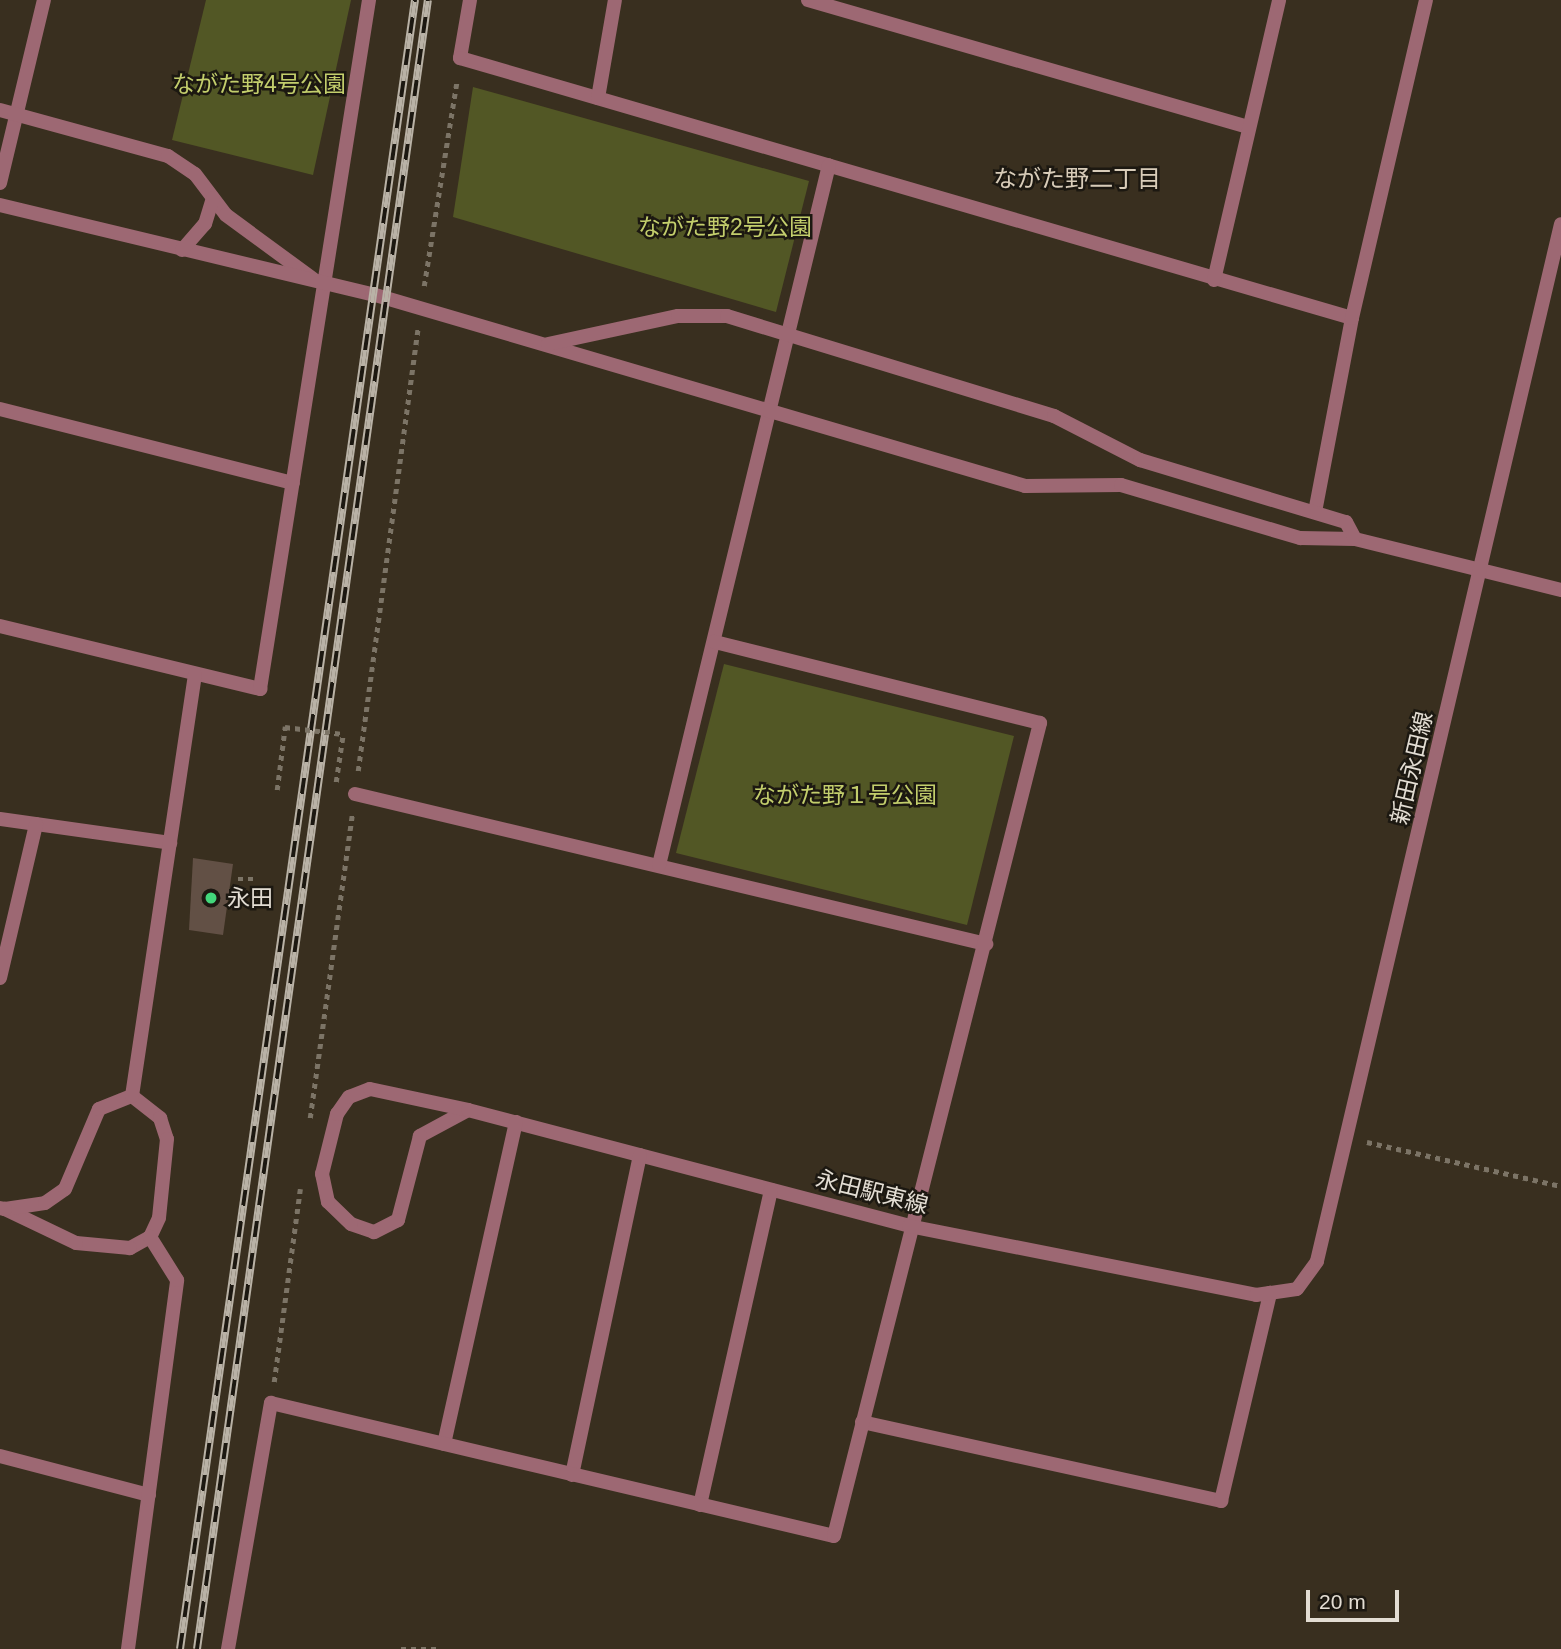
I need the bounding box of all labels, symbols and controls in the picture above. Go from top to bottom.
park label: ながた野4号公園 [172,70,346,98]
district label: ながた野二丁目 [993,165,1161,193]
park label: ながた野2号公園 [638,213,812,241]
street label: 新田永田線 [1386,709,1438,827]
park label: ながた野１号公園 [753,781,937,809]
place label: 永田 [227,884,273,912]
marker: 永田 [201,888,221,908]
street label: 永田駅東線 [813,1165,931,1219]
scale bar [1309,1576,1402,1620]
text: 20 m [1319,1590,1366,1613]

